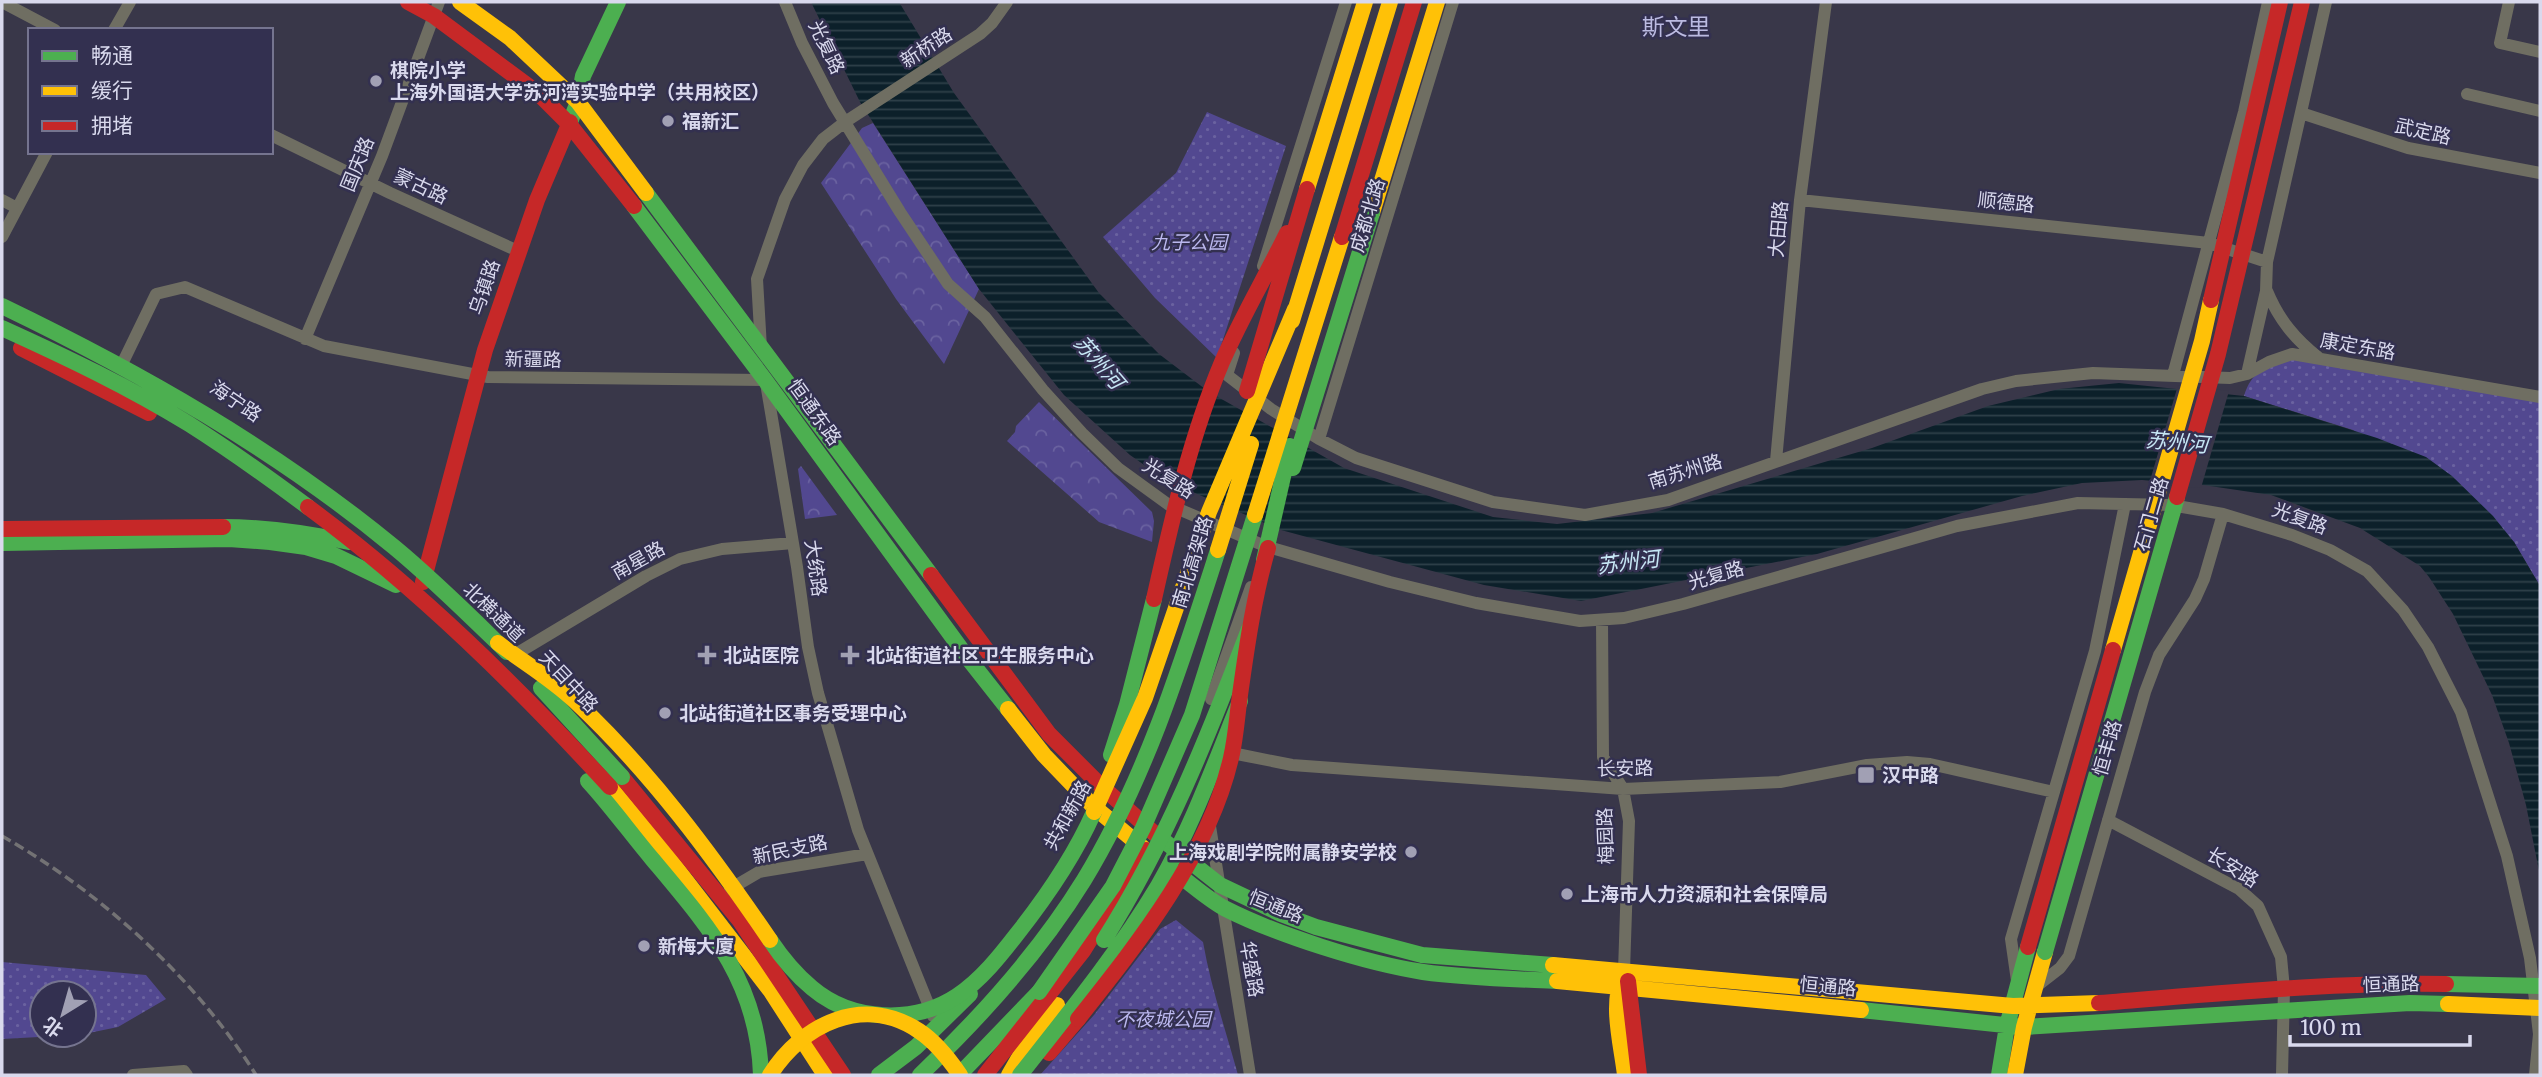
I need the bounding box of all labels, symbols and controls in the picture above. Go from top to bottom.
district label: 斯文里 [1642,12,1711,41]
street label: 光复路 [804,16,850,78]
street label: 新桥路 [896,21,956,73]
legend [28,28,273,154]
text: 畅通 [91,42,133,69]
place label: 棋院小学 上海外国语大学苏河湾实验中学（共用校区） [390,58,770,104]
marker: 棋院小学 上海外国语大学苏河湾实验中学（共用校区） [368,73,384,89]
text: 缓行 [91,77,133,104]
place label: 福新汇 [682,109,739,133]
text: 拥堵 [91,112,133,139]
marker: 福新汇 [660,113,676,129]
street label: 武定路 [2393,113,2453,149]
street label: 国庆路 [335,133,379,195]
street label: 蒙古路 [390,163,452,209]
street label: 成都北路 [1344,175,1390,255]
street label: 顺德路 [1976,187,2036,217]
street label: 大田路 [1764,200,1792,258]
park label: 九子公园 [1151,230,1230,254]
street label: 乌镇路 [463,256,505,318]
street label: 康定东路 [2318,328,2398,364]
water label: 苏州河 [1068,329,1132,398]
street label: 新疆路 [504,347,562,371]
street label: 恒通东路 [783,374,847,450]
street label: 海宁路 [206,375,266,427]
water label: 苏州河 [2144,426,2214,459]
street label: 南苏州路 [1645,448,1725,494]
street label: 光复路 [1138,453,1200,503]
street label: 石门二路 [2129,474,2173,554]
street label: 光复路 [2269,497,2331,539]
street label: 南北高架路 [1167,513,1217,611]
street label: 南星路 [607,536,669,584]
street label: 大统路 [800,538,832,598]
water label: 苏州河 [1595,544,1665,579]
street label: 光复路 [1685,556,1747,594]
street label: 北横通道 [458,577,530,647]
place label: 北站医院 [723,643,799,667]
place label: 北站街道社区卫生服务中心 [866,643,1094,667]
street label: 天目中路 [534,645,604,717]
marker: 北站医院 [697,645,717,665]
marker: 北站街道社区卫生服务中心 [840,645,860,665]
place label: 北站街道社区事务受理中心 [679,701,907,725]
marker: 北站街道社区事务受理中心 [657,705,673,721]
street label: 恒丰路 [2088,717,2126,779]
street label: 长安路 [1596,756,1654,780]
place label: 汉中路 [1882,763,1939,787]
marker: 汉中路 [1856,765,1876,785]
street label: 共和新路 [1038,776,1096,854]
street label: 梅园路 [1592,807,1618,865]
street label: 新民支路 [750,829,830,869]
place label: 上海戏剧学院附属静安学校 [1169,840,1397,864]
street label: 长安路 [2202,842,2264,892]
marker: 上海戏剧学院附属静安学校 [1403,844,1419,860]
place label: 上海市人力资源和社会保障局 [1581,882,1828,906]
street label: 恒通路 [1245,884,1307,928]
marker: 上海市人力资源和社会保障局 [1559,886,1575,902]
place label: 新梅大廈 [658,934,734,958]
marker: 新梅大廈 [636,938,652,954]
street label: 华盛路 [1235,939,1269,999]
street label: 恒通路 [2362,971,2420,997]
street label: 恒通路 [1799,972,1857,1000]
north arrow [28,979,98,1049]
scale bar [2290,1004,2470,1048]
park label: 不夜城公园 [1115,1007,1213,1031]
text: 北 [38,1012,68,1043]
text: 100 m [2300,1014,2362,1041]

